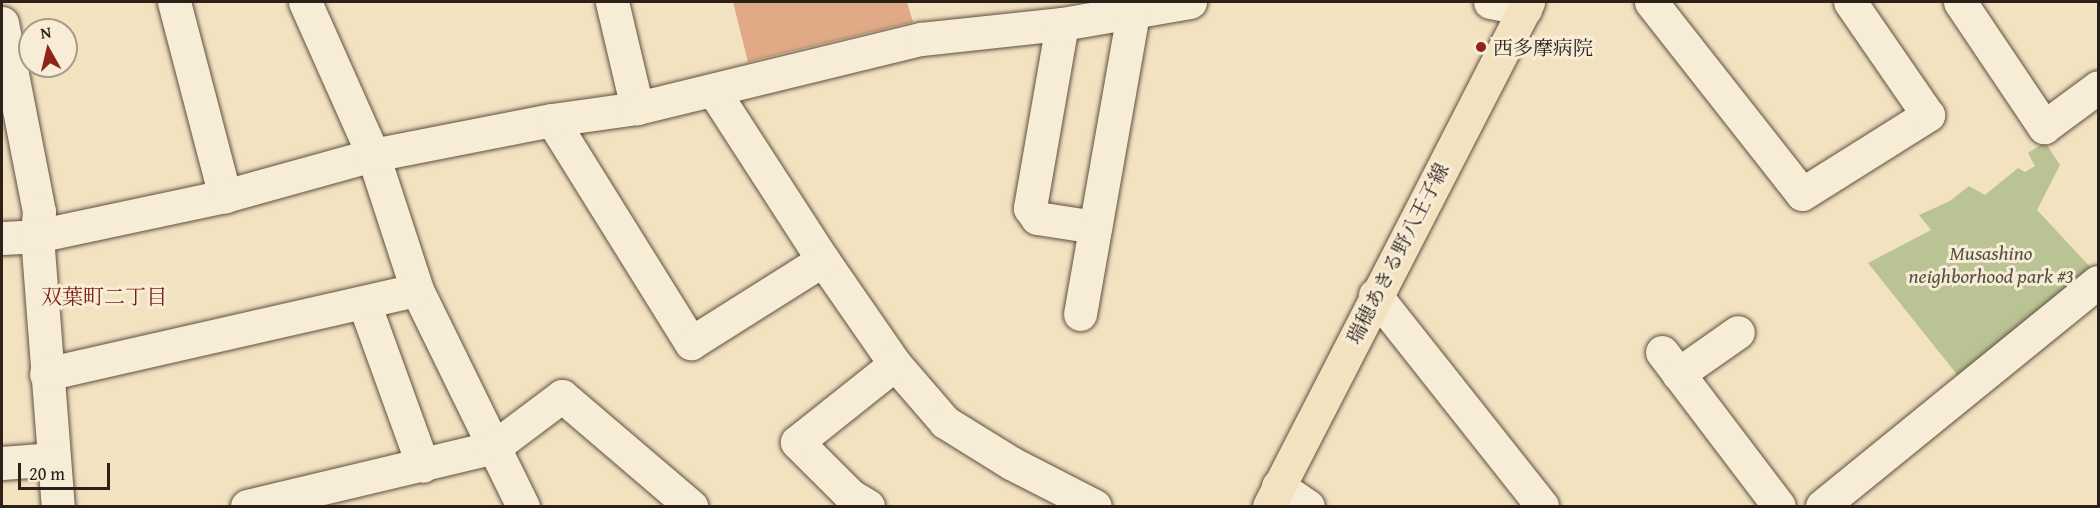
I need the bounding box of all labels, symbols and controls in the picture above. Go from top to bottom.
north arrow [18,18,78,78]
text: N [39,20,53,45]
place label: 西多摩病院 [1493,35,1593,59]
marker: 西多摩病院 [1474,40,1488,54]
street label: 瑞穂あきる野八王子線 [1341,158,1453,348]
park label: Musashino neighborhood park #3 [1908,241,2074,288]
district label: 双葉町二丁目 [41,284,167,310]
scale bar [21,451,112,489]
text: 20 m [29,460,65,487]

